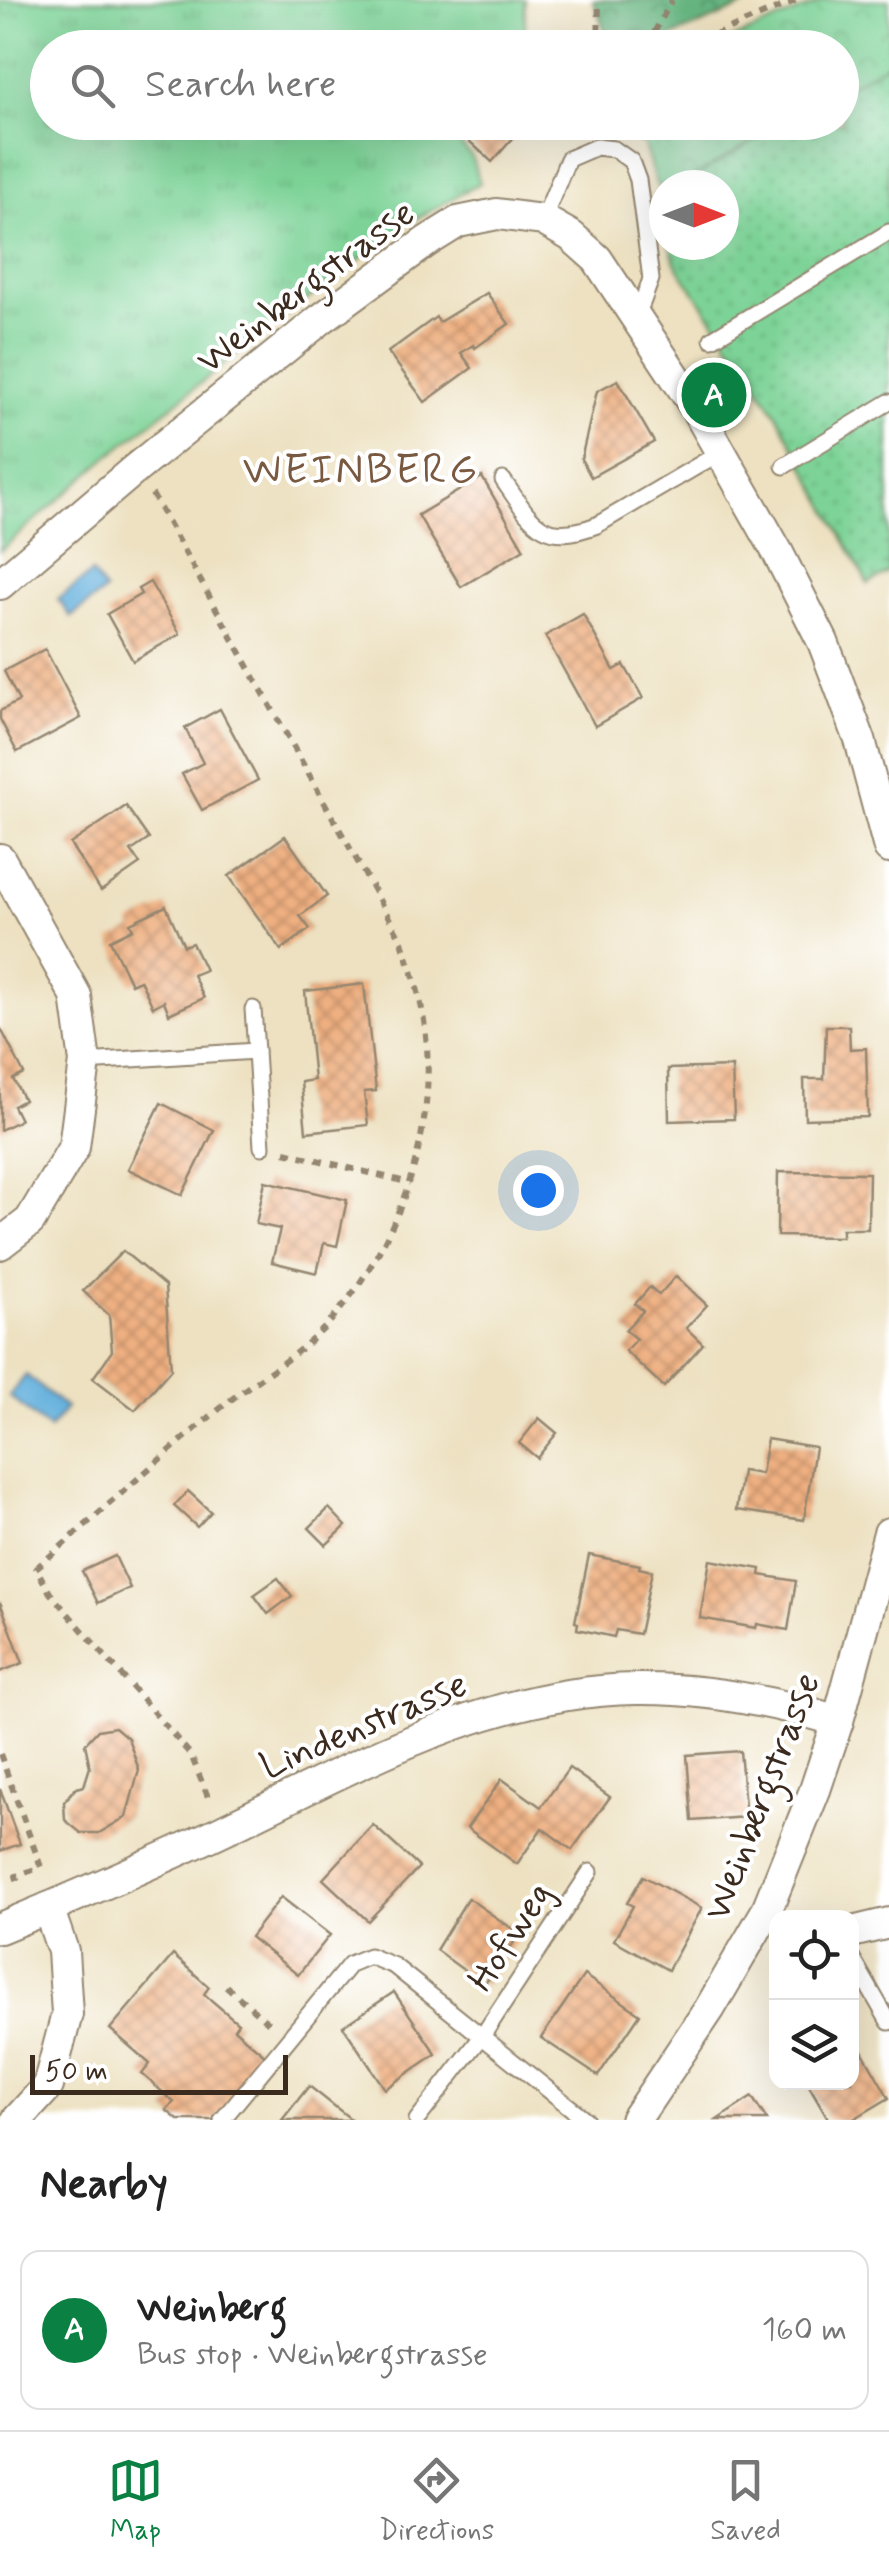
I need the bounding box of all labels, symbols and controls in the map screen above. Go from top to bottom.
search box [30,30,859,140]
icon: search [65,58,120,113]
text: Search here [145,61,336,110]
north arrow [649,170,739,260]
street label: Weinbergstrasse [187,190,428,389]
pin: A [682,358,746,432]
district label: WEINBERG [243,444,479,499]
your location [513,1165,564,1216]
street label: Lindenstrasse [253,1661,475,1792]
street label: Weinbergstrasse [694,1666,837,1929]
street label: Hofweg [457,1873,565,2002]
map controls [769,1910,859,2090]
button: locate [769,1910,859,2000]
button: layers [769,2000,859,2090]
scale bar [30,2050,288,2094]
text: 50 m [45,2054,108,2091]
text: Nearby [40,2158,168,2213]
text: Weinberg [137,2285,287,2334]
text: A [64,2309,85,2351]
text: 160 m [762,2309,847,2351]
text: Bus stop · Weinbergstrasse [137,2334,488,2376]
tab: Map [108,2453,163,2550]
tab: Directions [379,2453,494,2550]
tab: Saved [710,2453,781,2550]

